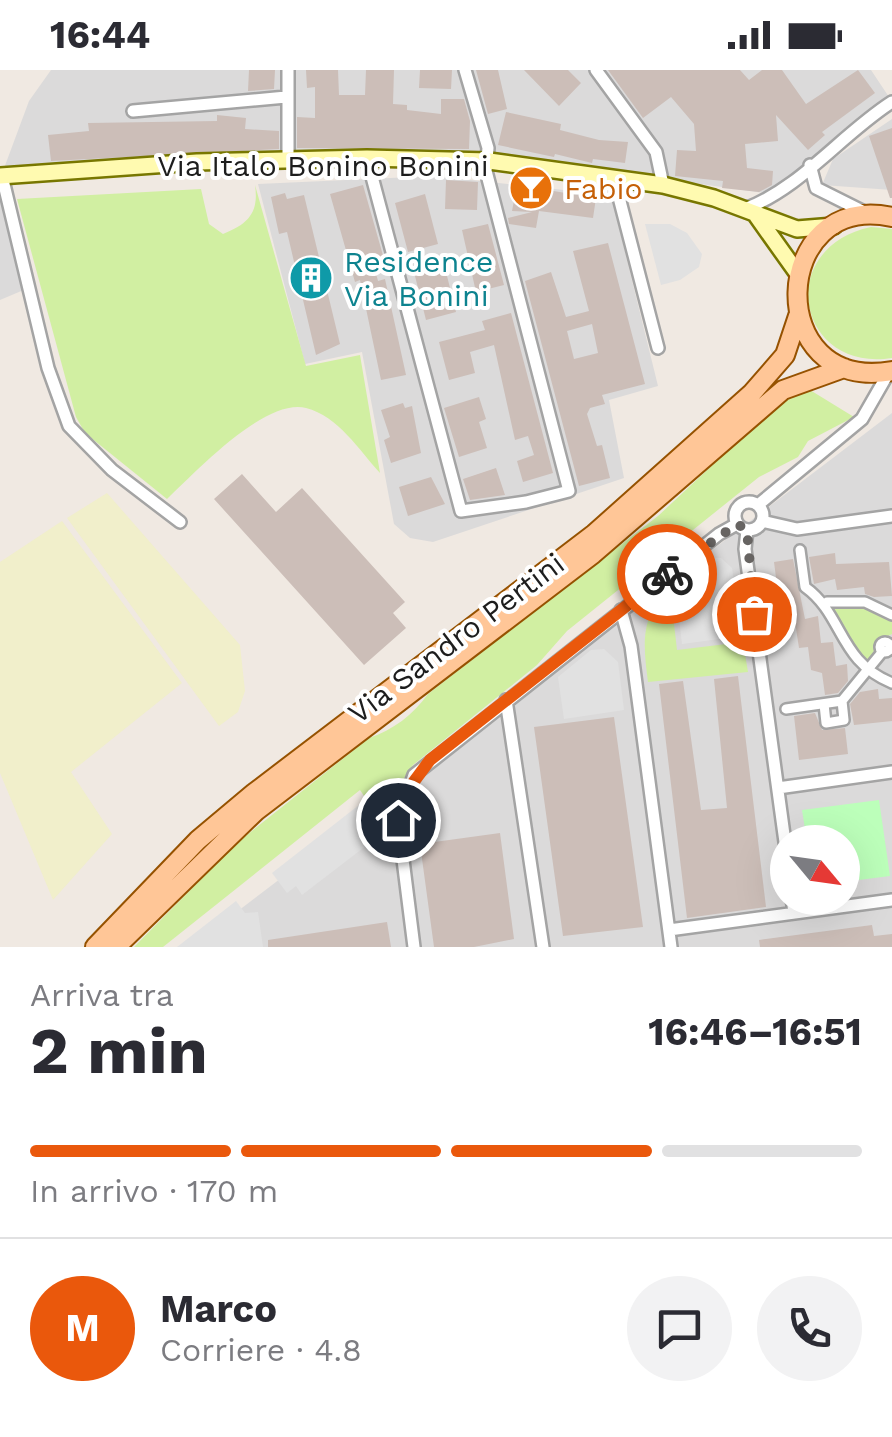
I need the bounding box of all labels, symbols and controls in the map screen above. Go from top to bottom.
text: 16:44 [50,13,150,57]
street label: Via Italo Bonino Bonini [157,148,489,183]
bar icon: Fabio [508,165,554,211]
place label: Fabio [564,171,643,206]
place label: Residence Via Bonini [344,244,493,313]
building icon: Residence Via Bonini [288,255,334,301]
courier [617,524,717,624]
street label: Via Sandro Pertini [341,545,571,731]
icon: bike [640,547,695,602]
pin [712,572,797,657]
icon: bag [727,587,782,642]
pin [356,778,441,863]
icon: home [371,793,426,848]
north arrow [770,825,860,915]
map controls [770,825,860,915]
text: Arriva tra [30,976,174,1014]
text: 16:46–16:51 [648,1010,862,1054]
text: 2 min [30,1013,208,1089]
text: In arrivo · 170 m [30,1172,278,1210]
button: chat [627,1276,732,1381]
button: phone [757,1276,862,1381]
text: Marco [160,1287,277,1331]
text: M [65,1306,100,1350]
text: Corriere · 4.8 [160,1331,362,1369]

